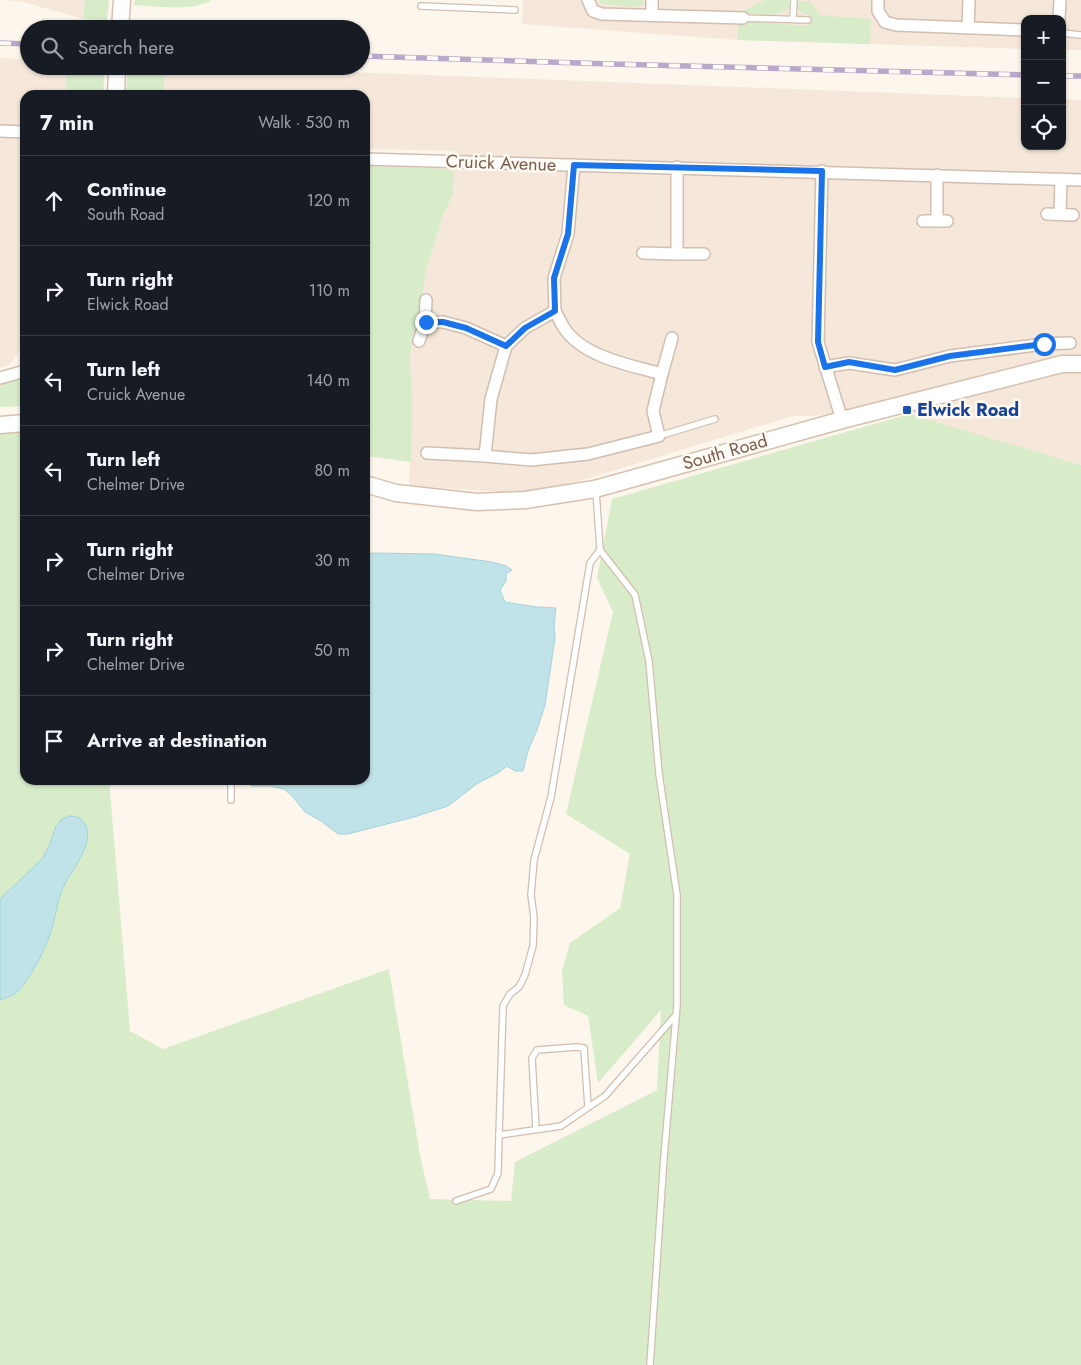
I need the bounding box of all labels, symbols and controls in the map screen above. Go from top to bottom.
map controls [1021,15,1066,150]
button: + [1021,15,1066,60]
search box [20,20,370,75]
icon: search [38,34,66,62]
text: Search here [78,34,174,61]
button: − [1021,60,1066,105]
button: locate [1021,105,1066,150]
text: 7 min [40,108,94,138]
text: Walk · 530 m [258,111,350,134]
street label: Cruick Avenue [445,148,557,178]
text: Continue [87,176,166,203]
icon: ahead [40,187,68,215]
text: 120 m [307,189,350,212]
text: South Road [87,203,164,226]
text: Turn right [87,266,173,293]
icon: right [40,277,68,305]
text: 110 m [309,279,350,302]
text: Elwick Road [87,293,169,316]
route end [415,311,438,334]
route start [1033,333,1056,356]
text: Turn left [87,356,160,383]
icon: left [40,367,68,395]
text: 140 m [307,369,350,392]
text: Cruick Avenue [87,383,185,406]
place label: Elwick Road [917,397,1019,423]
marker: Elwick Road [901,404,913,416]
street label: South Road [680,427,770,477]
text: Turn left [87,446,160,473]
icon: left [40,457,68,485]
text: 80 m [314,459,350,482]
text: Chelmer Drive [87,473,185,496]
text: Turn right [87,536,173,563]
icon: right [40,547,68,575]
text: 30 m [314,549,350,572]
text: Chelmer Drive [87,563,185,586]
text: Turn right [87,626,173,653]
icon: right [40,637,68,665]
text: 50 m [314,639,350,662]
text: Chelmer Drive [87,653,185,676]
icon: arrive [40,727,68,755]
text: Arrive at destination [87,727,267,754]

